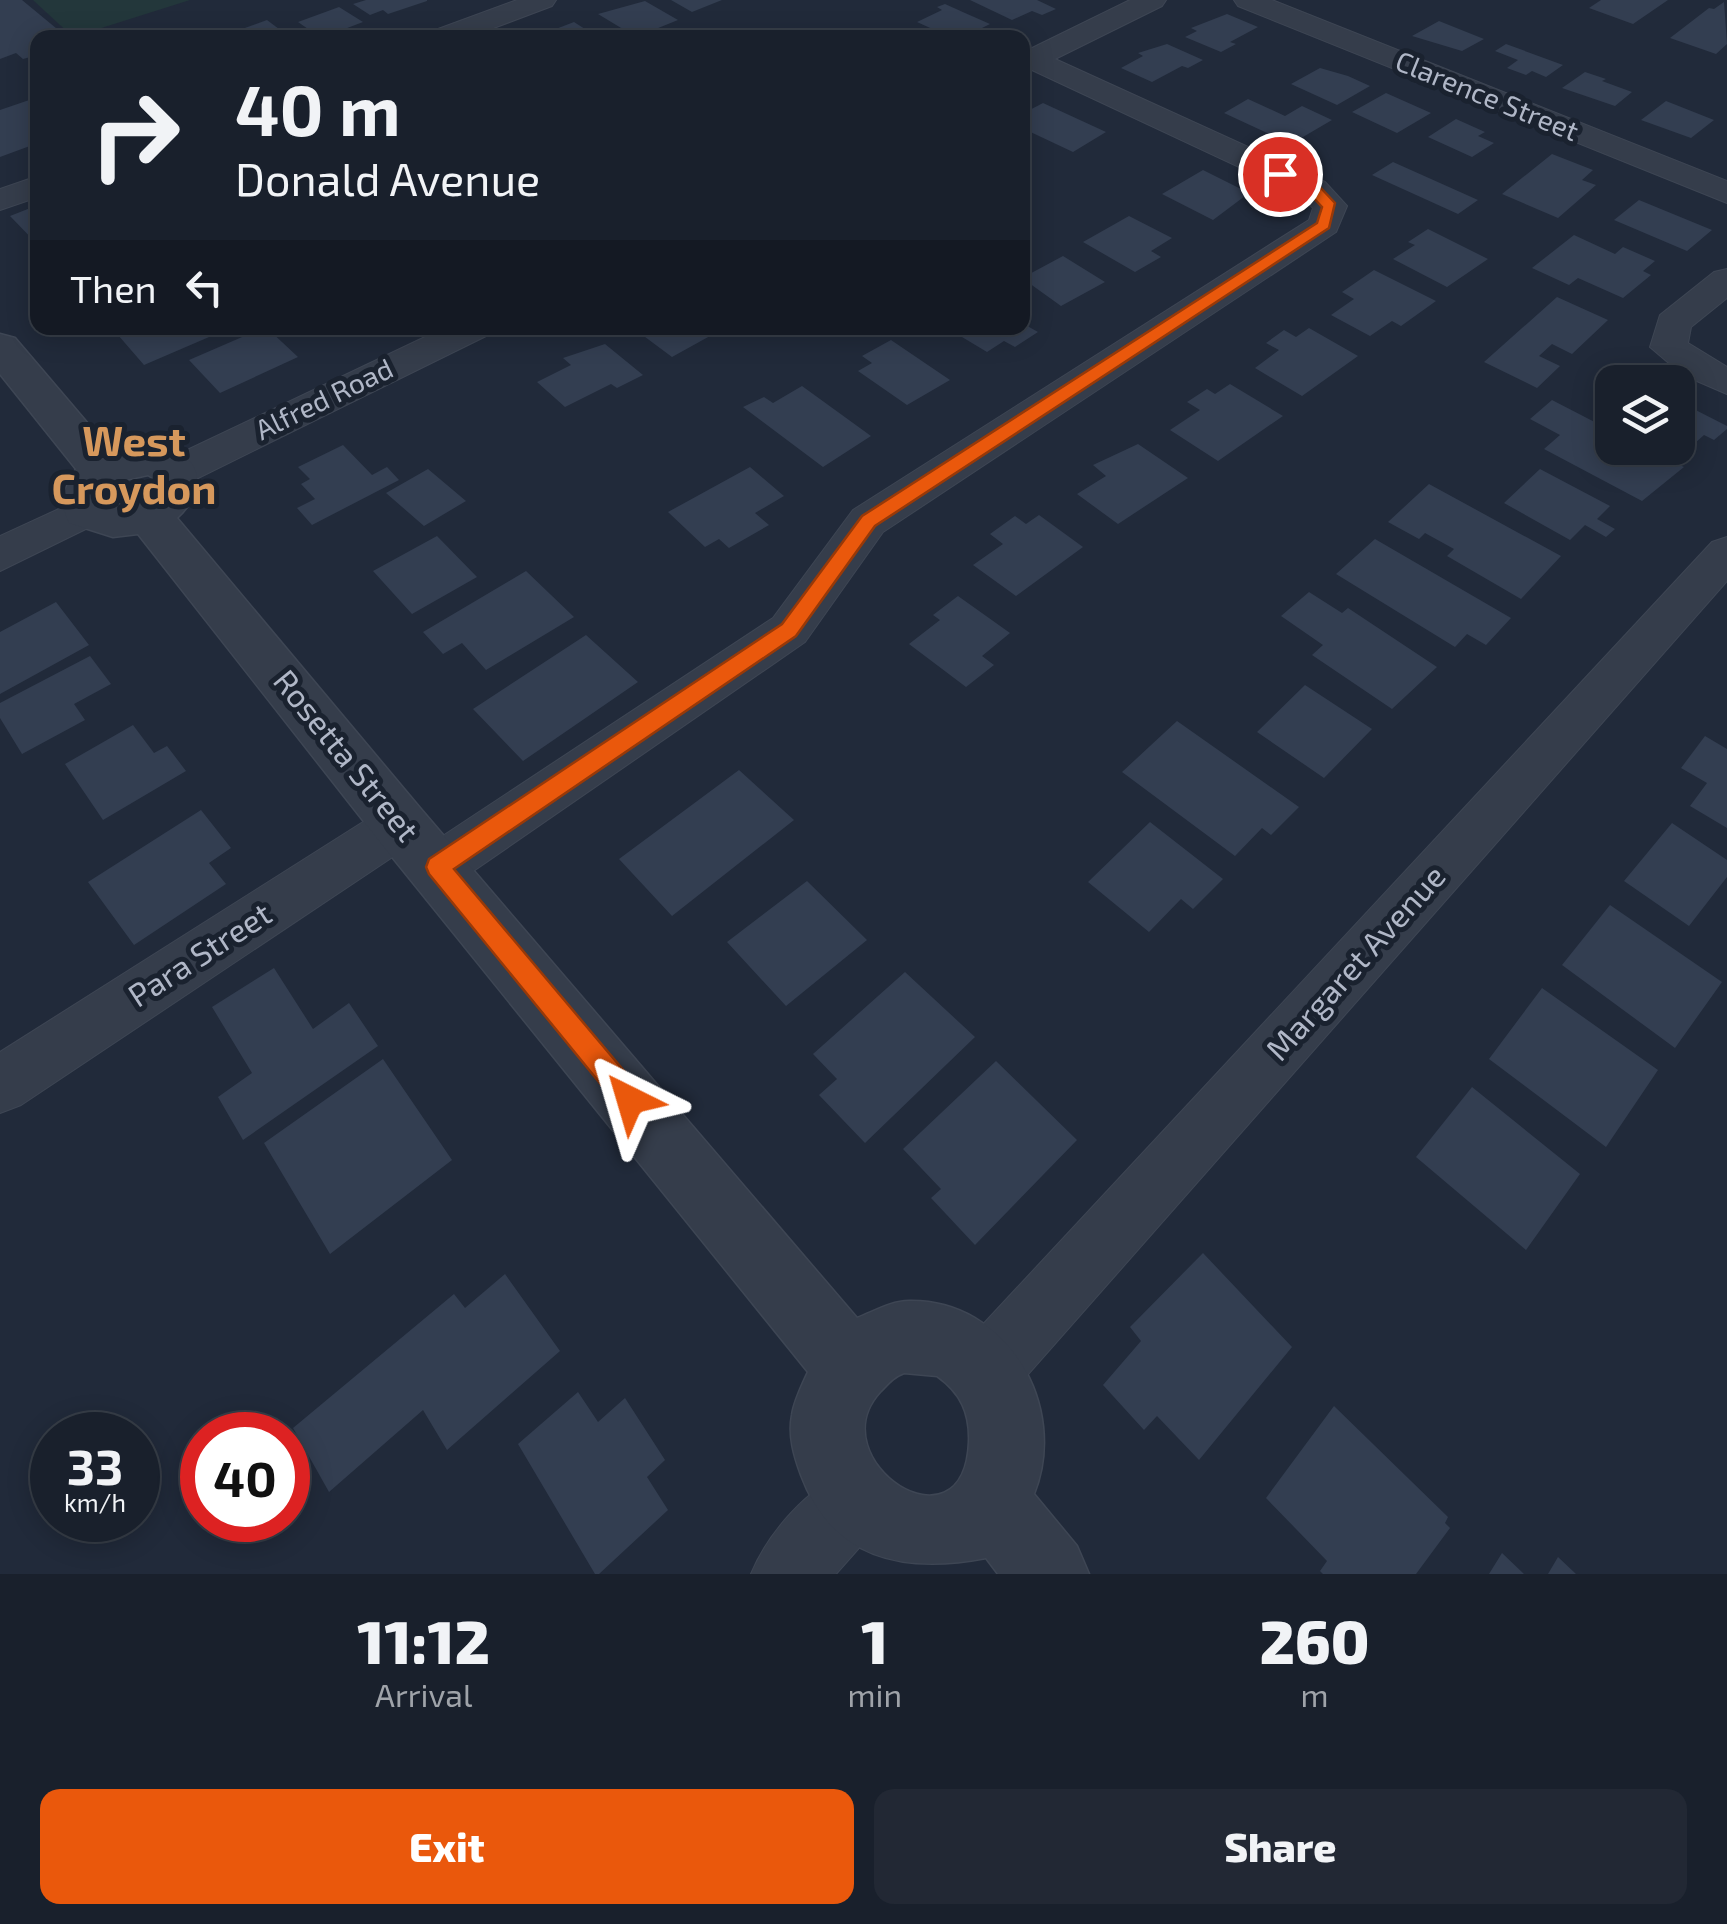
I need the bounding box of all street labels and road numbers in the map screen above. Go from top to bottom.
street label: Clarence Street [1391,43,1584,147]
street label: Alfred Road [249,350,398,446]
street label: Rosetta Street [267,661,428,848]
street label: Margaret Avenue [1257,856,1452,1067]
street label: Para Street [120,893,278,1014]

